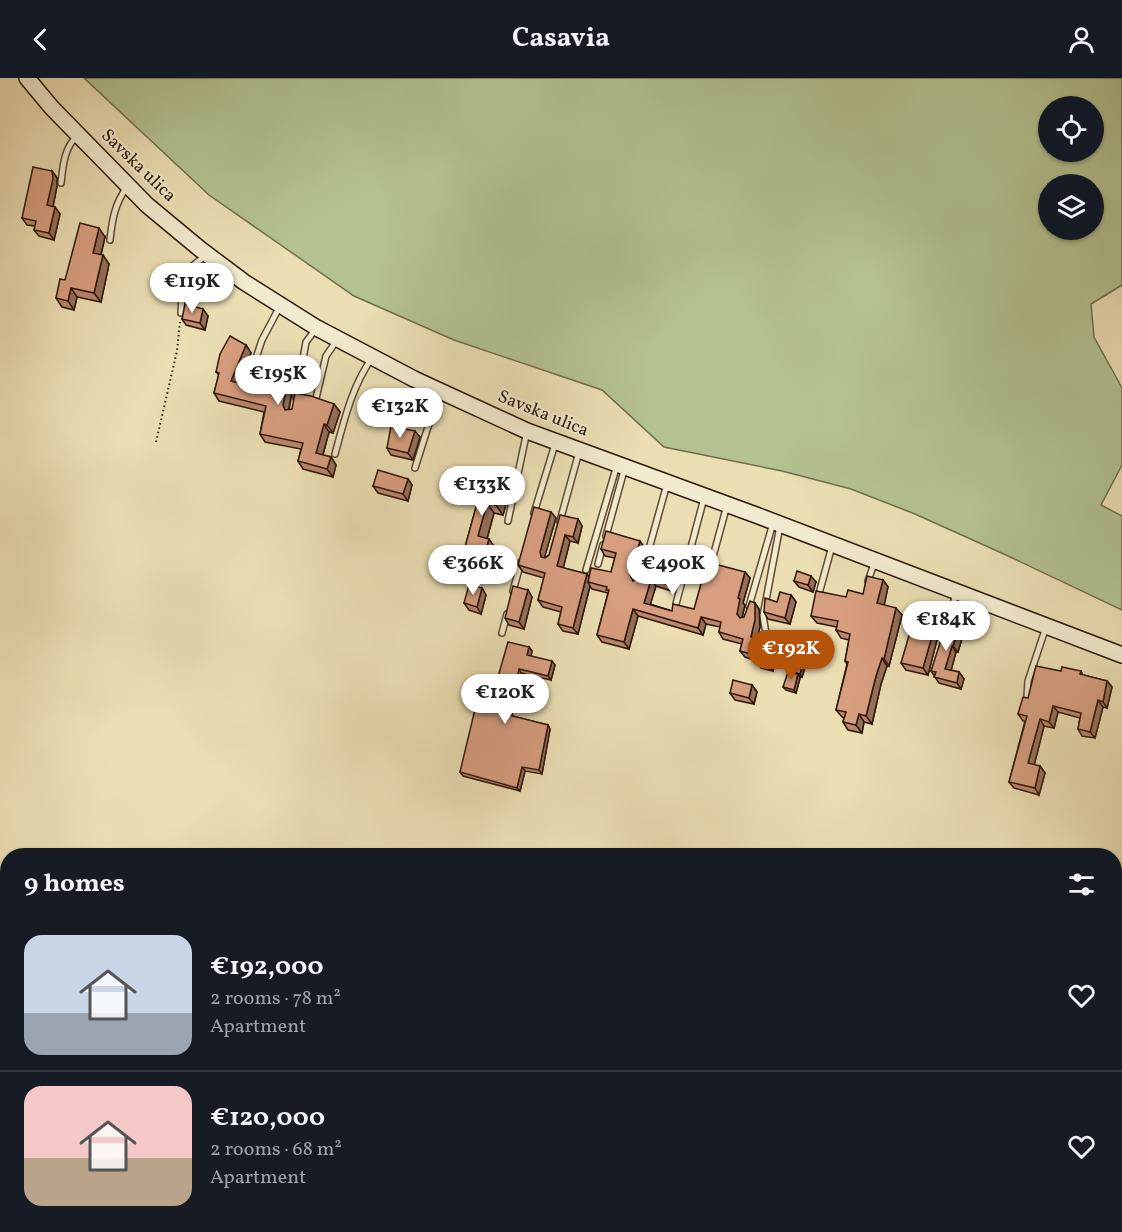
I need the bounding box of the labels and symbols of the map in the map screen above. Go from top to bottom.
street label: Savska ulica [95,124,181,208]
pin: €119K [150,263,234,314]
pin: €195K [236,355,320,406]
street label: Savska ulica [494,384,592,444]
pin: €132K [358,388,442,439]
pin: €133K [440,466,524,517]
pin: €366K [431,545,515,596]
pin: €490K [631,545,715,596]
pin: €184K [904,601,988,652]
pin: €192K [749,630,833,681]
pin: €120K [463,674,547,725]

